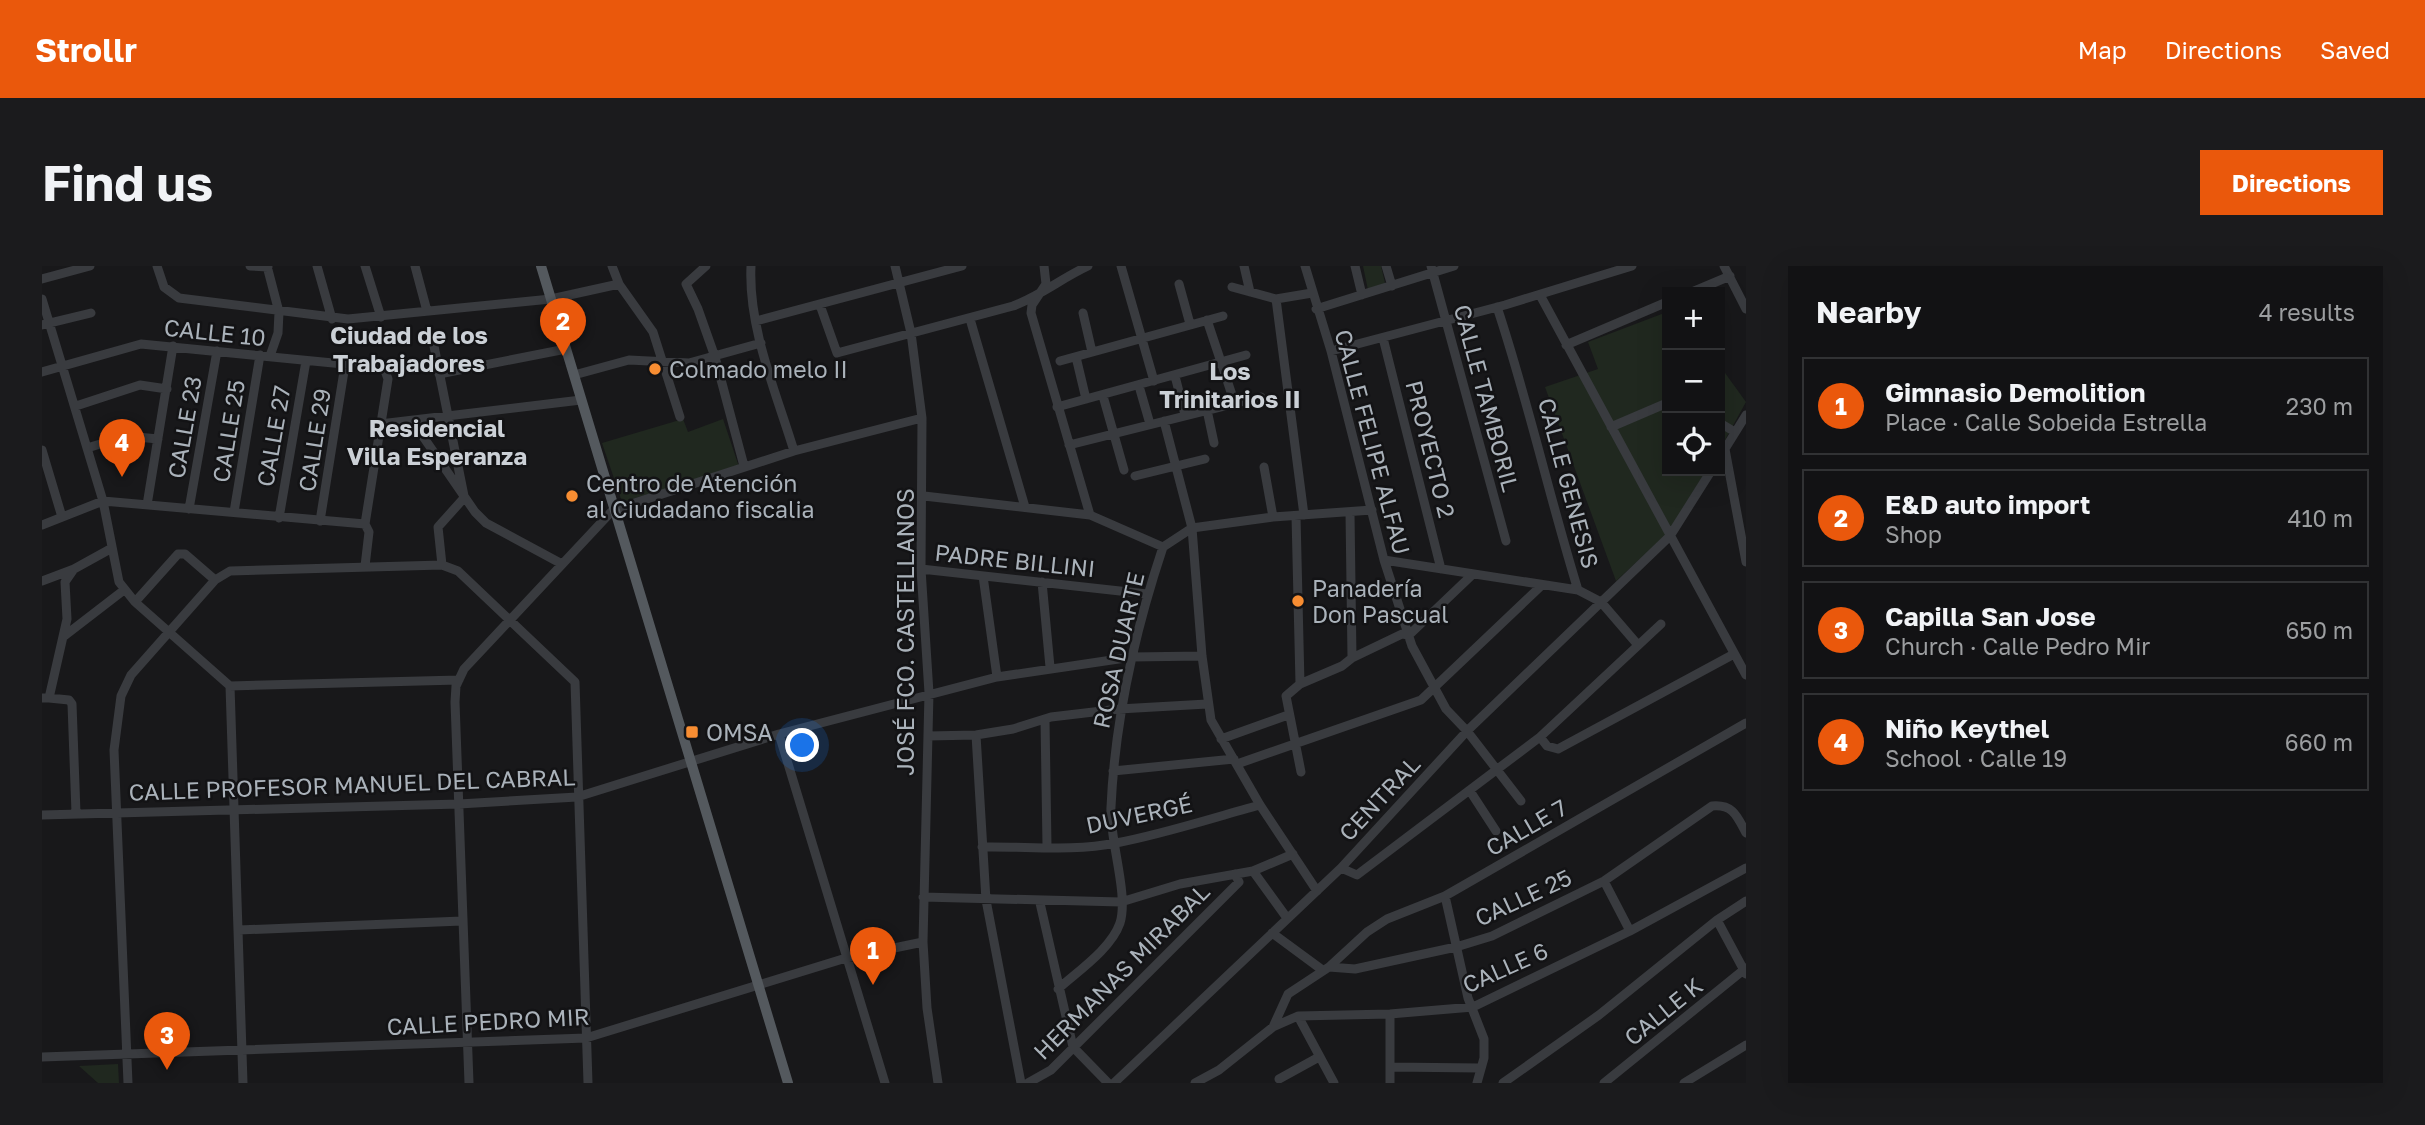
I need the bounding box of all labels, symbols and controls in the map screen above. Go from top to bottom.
text: Strollr [35,30,137,69]
text: Map [2078,35,2127,64]
text: Directions [2165,35,2282,64]
text: Saved [2320,35,2390,64]
button: Directions [2200,150,2383,215]
text: Find us [42,153,213,212]
map controls [1662,287,1725,476]
button: + [1662,287,1725,350]
text: Nearby [1816,294,1921,330]
pin: 2 [540,298,586,356]
text: 4 results [2259,298,2355,326]
street label: CALLE TAMBORIL [1449,301,1525,495]
street label: CALLE 10 [163,313,267,351]
district label: Ciudad de los Trabajadores [330,320,488,377]
street label: CALLE FELIPE ALFAU [1329,326,1417,558]
button: − [1662,350,1725,413]
place label: Colmado melo II [669,355,848,383]
district label: Los Trinitarios II [1159,356,1301,413]
marker: Colmado melo II [647,361,663,377]
street label: CALLE 23 [161,374,207,480]
street label: PROYECTO 2 [1400,377,1462,521]
text: Gimnasio Demolition [1885,377,2146,408]
street label: CALLE 25 [206,378,250,484]
street label: CALLE 27 [250,383,296,489]
street label: CALLE 29 [292,387,336,493]
text: 1 [1835,392,1847,420]
text: 230 m [2286,392,2353,420]
street label: CALLE GENESIS [1533,395,1605,571]
text: Place · Calle Sobeida Estrella [1885,408,2207,436]
district label: Residencial Villa Esperanza [347,413,527,470]
button: locate [1662,413,1725,476]
pin: 4 [99,419,145,477]
place label: Centro de Atención al Ciudadano fiscalia [586,469,815,523]
marker: Centro de Atención al Ciudadano fiscalia [564,488,580,504]
street label: JOSÉ FCO. CASTELLANOS [891,488,919,776]
text: E&D auto import [1885,489,2090,520]
text: 2 [1834,504,1848,532]
text: 410 m [2287,504,2353,532]
text: Shop [1885,520,1942,548]
street label: PADRE BILLINI [934,538,1096,582]
street label: ROSA DUARTE [1086,569,1150,731]
place label: Panadería Don Pascual [1312,574,1449,628]
marker: Panadería Don Pascual [1290,593,1306,609]
text: Capilla San Jose [1885,601,2096,632]
text: 3 [1834,616,1848,644]
text: 650 m [2285,616,2353,644]
text: Church · Calle Pedro Mir [1885,632,2150,660]
text: Niño Keythel [1885,713,2049,744]
place label: OMSA [706,718,773,746]
marker: OMSA [684,724,700,740]
your location [785,728,819,762]
text: 4 [1834,728,1848,756]
text: 660 m [2285,728,2353,756]
text: School · Calle 19 [1885,744,2067,772]
street label: CENTRAL [1333,750,1425,846]
street label: CALLE PROFESOR MANUEL DEL CABRAL [128,762,576,806]
street label: DUVERGÉ [1083,789,1195,839]
street label: CALLE 7 [1481,793,1571,861]
street label: CALLE 25 [1470,862,1576,932]
street label: HERMANAS MIRABAL [1027,877,1215,1065]
pin: 1 [850,927,896,985]
street label: CALLE 6 [1458,936,1552,998]
street label: CALLE K [1618,971,1708,1051]
street label: CALLE PEDRO MIR [386,1002,590,1040]
pin: 3 [144,1012,190,1070]

